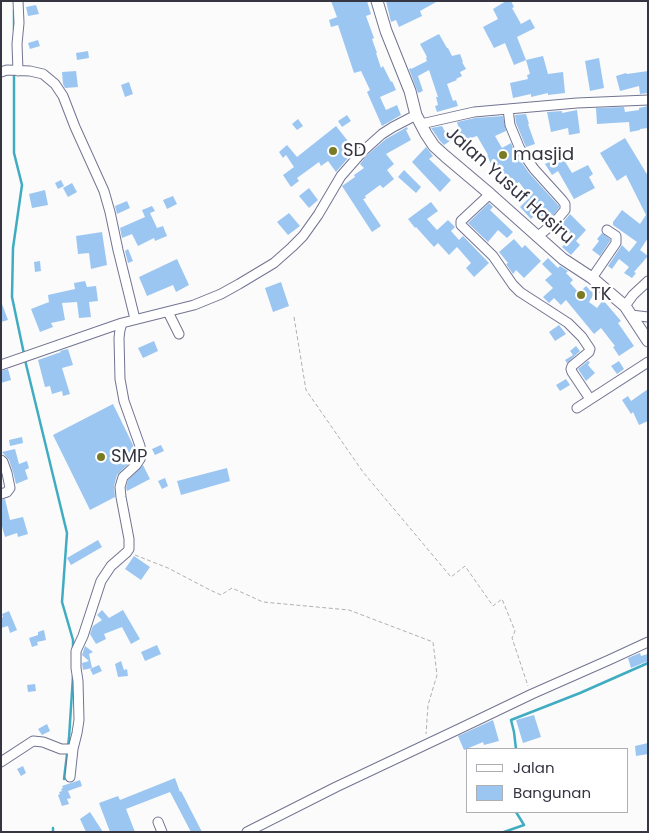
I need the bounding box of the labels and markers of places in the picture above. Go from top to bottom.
place label: SD [343,140,366,162]
place label: masjid [513,144,574,166]
marker: SD [327,145,339,157]
marker: masjid [497,149,509,161]
place label: TK [591,284,612,306]
marker: TK [575,289,587,301]
place label: SMP [111,446,147,468]
marker: SMP [95,451,107,463]

